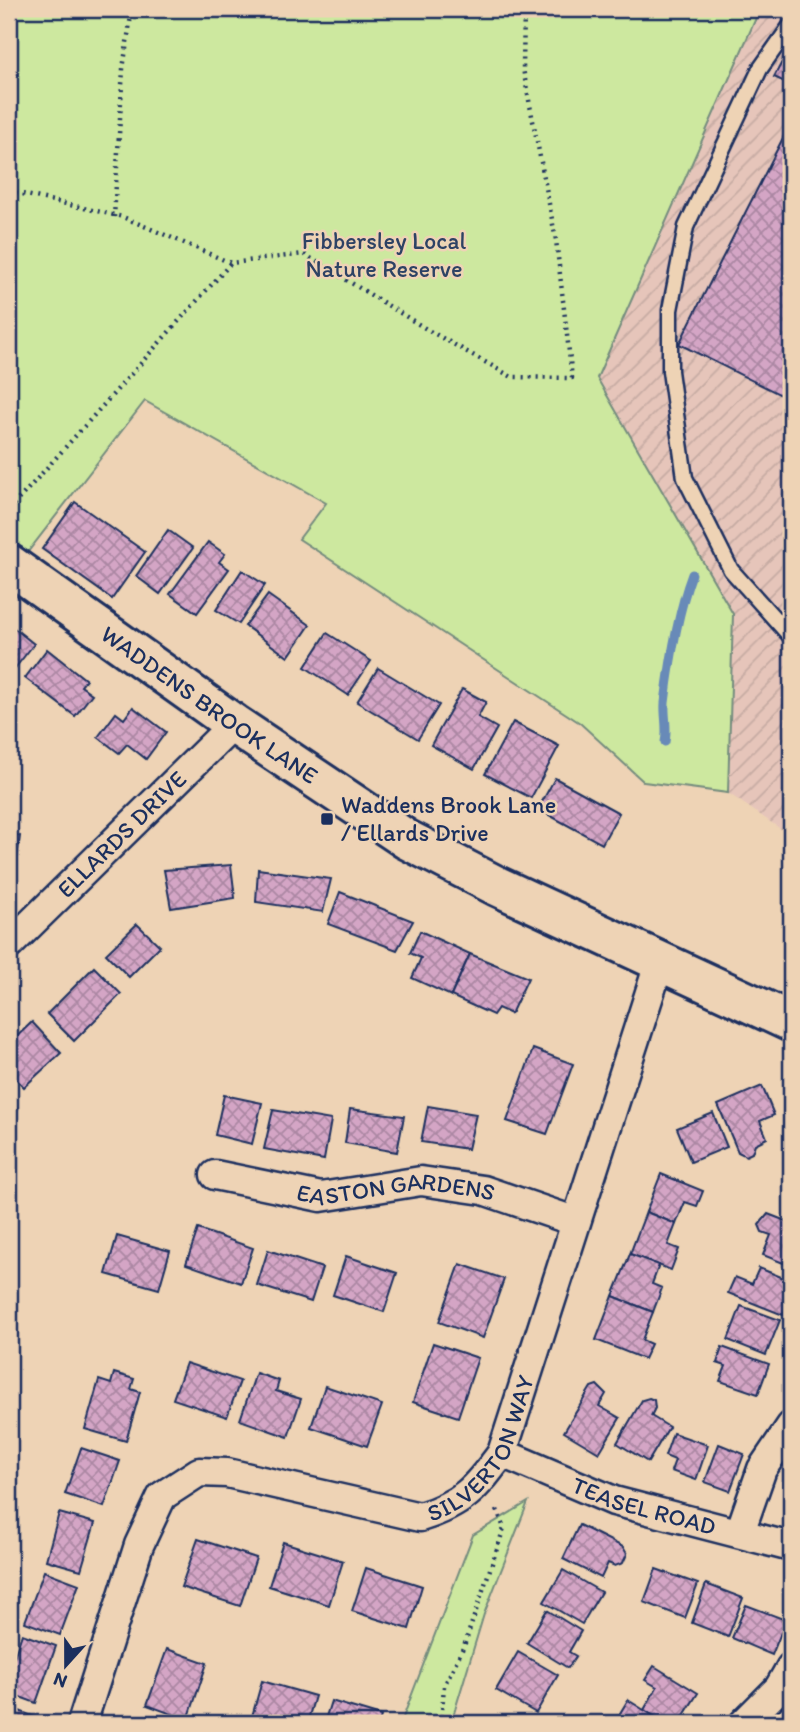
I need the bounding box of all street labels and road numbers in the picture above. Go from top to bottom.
street label: WADDENS BROOK LANE [96,619,324,790]
street label: ELLARDS DRIVE [51,764,192,904]
street label: EASTON GARDENS [294,1166,499,1212]
street label: SILVERTON WAY [423,1371,540,1528]
street label: TEASEL ROAD [568,1470,719,1541]

